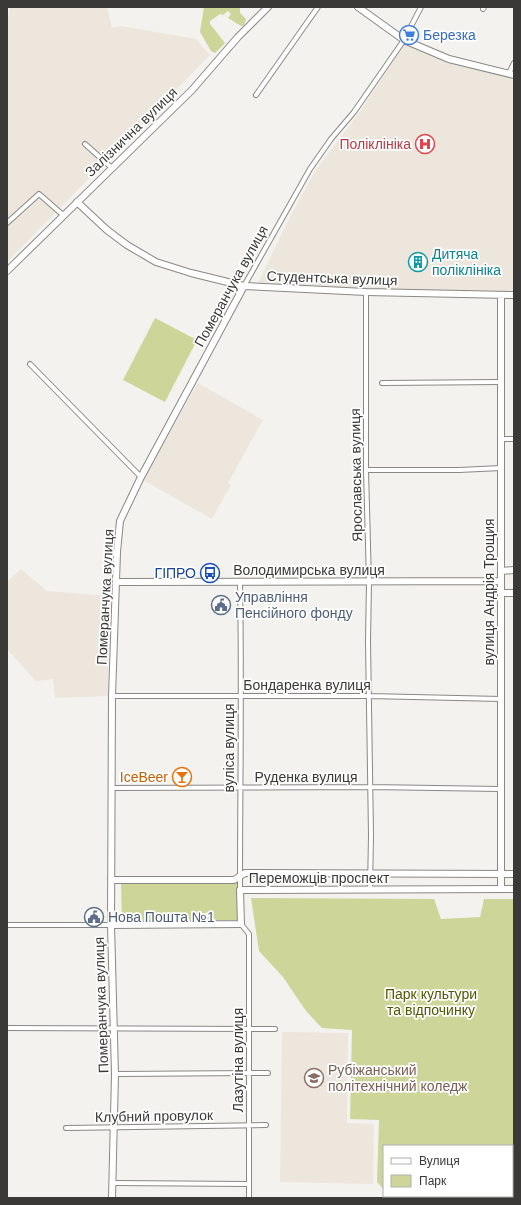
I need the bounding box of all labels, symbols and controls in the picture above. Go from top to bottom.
supermarket icon: Березка [398,24,420,46]
place label: Березка [423,27,476,43]
street label: Залізнична вулиця [82,84,180,180]
hospital icon: Поліклініка [414,133,436,155]
place label: Поліклініка [340,136,411,152]
street label: Померанчука вулиця [191,222,271,350]
place label: Дитяча поліклініка [432,246,501,278]
building icon: Дитяча поліклініка [407,251,429,273]
street label: Студентська вулиця [266,268,398,288]
street label: Ярославська вулиця [347,408,365,542]
street label: вулиця Андрія Трощия [481,518,497,666]
street label: Померанчука вулиця [93,528,117,666]
bus stop icon: ГІПРО [199,562,221,584]
street label: Володимирська вулиця [233,562,385,578]
place label: ГІПРО [155,565,196,581]
place label: Управління Пенсійного фонду [235,589,353,621]
public building icon: Управління Пенсійного фонду [210,594,232,616]
street label: Бондаренка вулиця [243,677,371,693]
street label: вуліса вулиця [221,703,237,793]
bar icon: IceBeer [171,766,193,788]
place label: IceBeer [120,769,168,785]
street label: Руденка вулиця [254,769,358,785]
street label: Переможців проспект [249,870,390,886]
public building icon: Нова Пошта №1 [83,906,105,928]
place label: Нова Пошта №1 [108,909,215,925]
street label: Померанчука вулиця [91,937,111,1073]
park label: Парк культури та відпочинку [385,986,477,1018]
street label: Лазутіна вулиця [230,1008,246,1112]
place label: Рубіжанський політехнічний коледж [328,1062,468,1094]
school or university icon: Рубіжанський політехнічний коледж [303,1067,325,1089]
street label: Клубний провулок [95,1107,214,1125]
legend [383,1145,513,1197]
text: Вулиця [419,1154,460,1168]
text: Парк [419,1174,447,1188]

